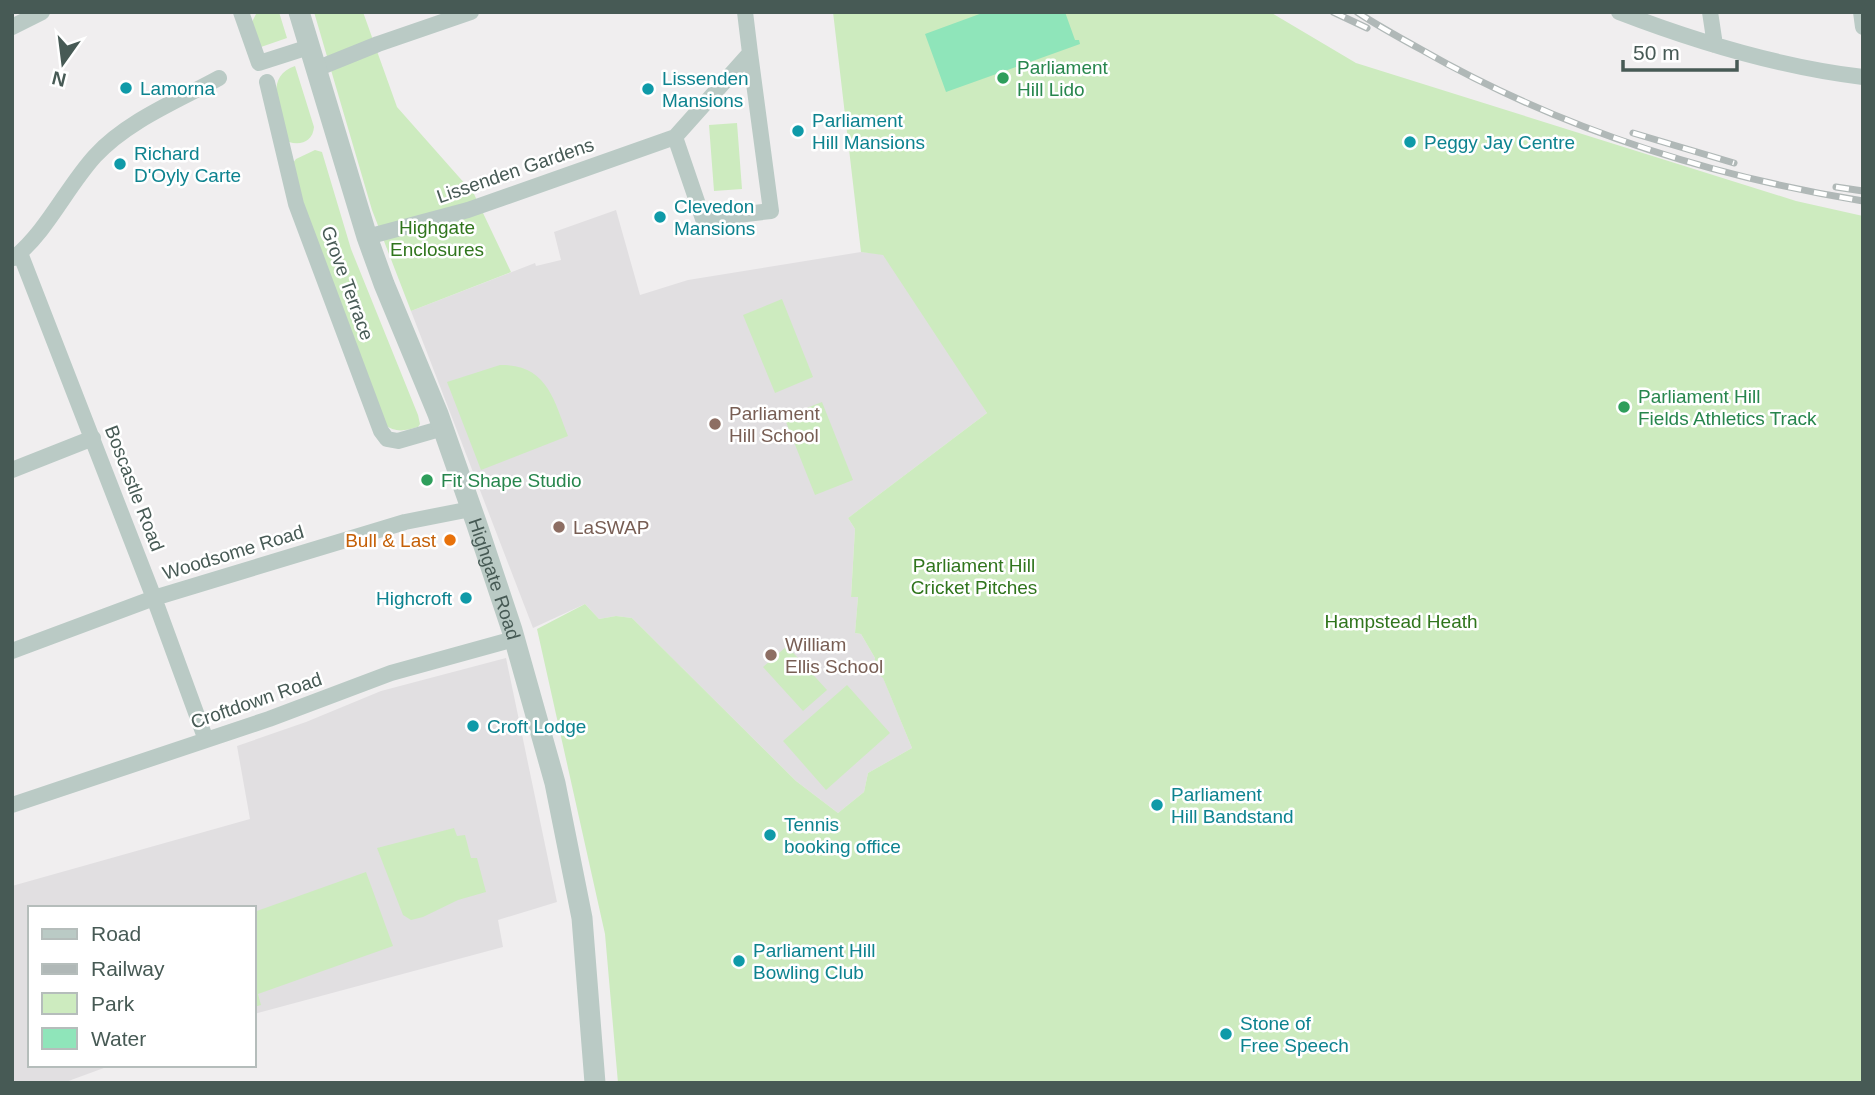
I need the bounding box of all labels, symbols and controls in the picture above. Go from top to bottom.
north arrow [28,28,98,98]
scale bar [1623,28,1737,72]
text: 50 m [1633,41,1680,64]
place label: Parliament Hill Lido [1017,57,1109,100]
text: N [50,67,68,91]
place label: Lissenden Mansions [662,68,749,111]
marker: Parliament Hill Lido [995,70,1011,86]
place label: Lamorna [140,78,215,99]
marker: Lamorna [118,80,134,96]
marker: Lissenden Mansions [640,81,656,97]
place label: Parliament Hill Mansions [812,110,925,153]
marker: Parliament Hill Mansions [790,123,806,139]
place label: Peggy Jay Centre [1424,132,1575,153]
street label: Lissenden Gardens [434,134,596,207]
marker: Peggy Jay Centre [1402,134,1418,150]
place label: Richard D'Oyly Carte [134,143,241,186]
marker: Richard D'Oyly Carte [112,156,128,172]
place label: Clevedon Mansions [674,196,755,239]
marker: Clevedon Mansions [652,209,668,225]
park label: Highgate Enclosures [390,217,484,260]
street label: Grove Terrace [317,223,378,343]
place label: Parliament Hill Fields Athletics Track [1638,386,1817,429]
marker: Parliament Hill Fields Athletics Track [1616,399,1632,415]
place label: Parliament Hill School [729,403,821,446]
marker: Parliament Hill School [707,416,723,432]
street label: Boscastle Road [101,422,168,554]
place label: Fit Shape Studio [441,470,581,491]
marker: Fit Shape Studio [419,472,435,488]
street label: Highgate Road [464,515,524,642]
place label: LaSWAP [573,517,649,538]
marker: LaSWAP [551,519,567,535]
street label: Woodsome Road [160,521,306,584]
place label: Bull & Last [345,530,437,551]
marker: Bull & Last [442,532,458,548]
park label: Parliament Hill Cricket Pitches [911,555,1037,598]
place label: Highcroft [376,588,453,609]
marker: Highcroft [458,590,474,606]
park label: Hampstead Heath [1324,611,1478,632]
place label: William Ellis School [785,634,883,677]
marker: William Ellis School [763,647,779,663]
street label: Croftdown Road [188,668,324,733]
place label: Croft Lodge [487,716,586,737]
marker: Croft Lodge [465,718,481,734]
place label: Parliament Hill Bandstand [1171,784,1294,827]
marker: Parliament Hill Bandstand [1149,797,1165,813]
place label: Tennis booking office [784,814,901,857]
marker: Tennis booking office [762,827,778,843]
legend [28,906,256,1067]
text: Road [91,922,141,945]
place label: Parliament Hill Bowling Club [753,940,875,983]
marker: Parliament Hill Bowling Club [731,953,747,969]
text: Railway [91,957,165,980]
text: Park [91,992,135,1015]
place label: Stone of Free Speech [1240,1013,1349,1056]
marker: Stone of Free Speech [1218,1026,1234,1042]
text: Water [91,1027,146,1050]

